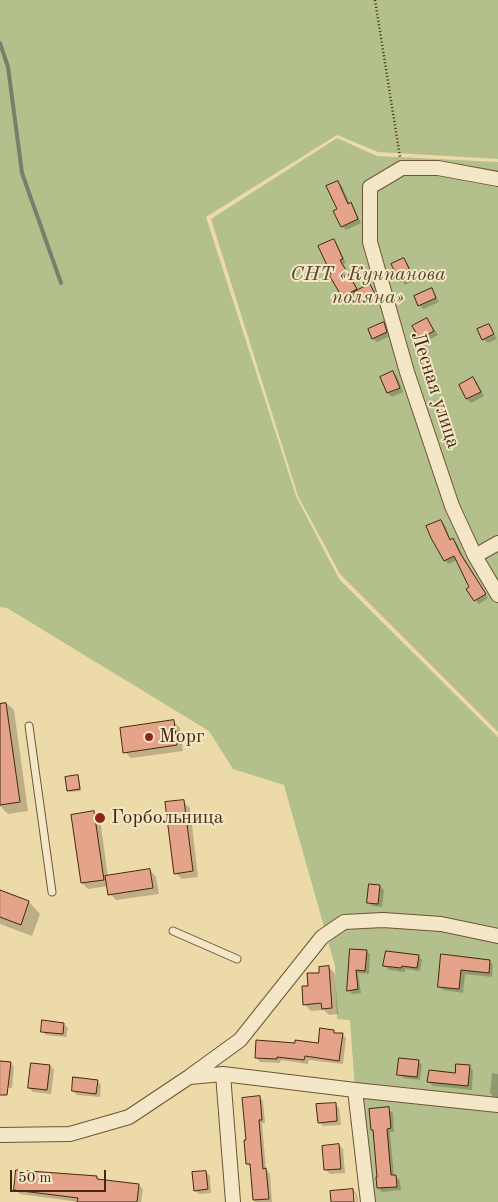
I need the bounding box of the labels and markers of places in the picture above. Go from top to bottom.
place label: Морг [159,725,205,749]
marker: Морг [143,731,155,743]
place label: Горбольница [111,806,224,830]
marker: Горбольница [93,811,107,825]

